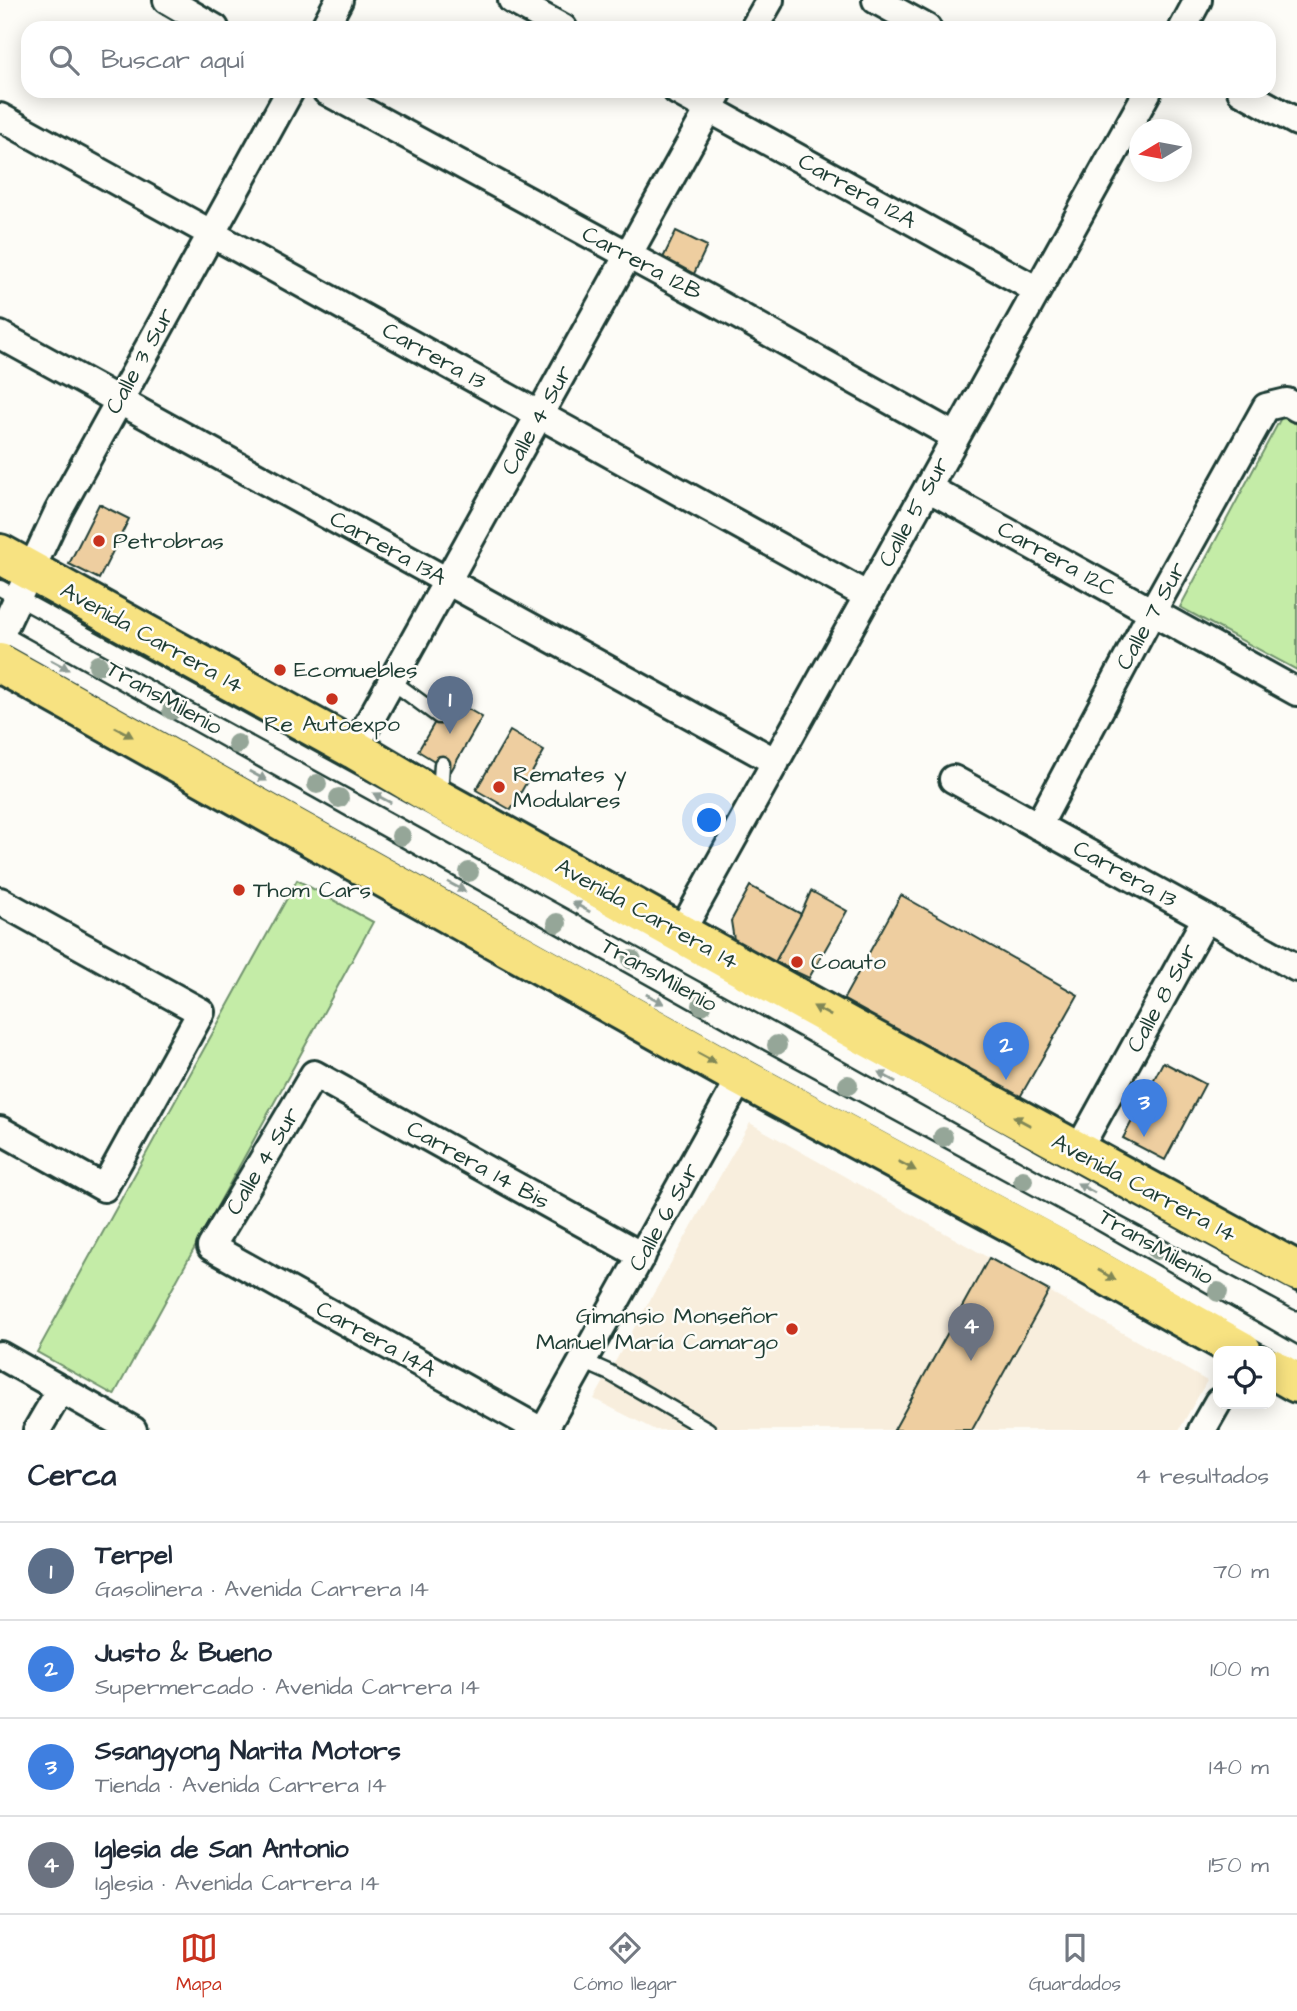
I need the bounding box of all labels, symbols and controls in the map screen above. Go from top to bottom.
search box [21,21,1276,98]
icon: search [45,41,83,79]
text: Buscar aquí [101,42,244,78]
north arrow [1129,119,1192,182]
street label: Carrera 12A [792,145,922,237]
street label: Carrera 12B [576,218,708,308]
street label: Calle 3 Sur [98,302,182,420]
street label: Carrera 13 [376,314,492,398]
street label: Calle 4 Sur [494,359,580,481]
street label: Calle 5 Sur [871,451,958,573]
street label: Carrera 13A [324,503,452,593]
street label: Carrera 12C [992,513,1122,605]
place label: Petrobras [113,525,224,557]
marker: Petrobras [91,533,107,549]
street label: Calle 7 Sur [1108,556,1194,676]
street label: Avenida Carrera 14 [55,574,250,702]
street label: TransMilenio [100,653,228,743]
place label: Ecomuebles [294,654,418,686]
one-way arrow [50,659,69,671]
marker: Ecomuebles [272,662,288,678]
pin: 1 [427,676,473,734]
marker: Re Autoexpo [324,691,340,707]
place label: Re Autoexpo [264,708,400,740]
one-way arrow [114,726,134,738]
place label: Remates y Modulares [513,758,627,816]
one-way arrow [249,770,268,782]
marker: Remates y Modulares [491,779,507,795]
one-way arrow [372,792,392,803]
your location [692,803,726,837]
street label: Carrera 13 [1067,832,1183,916]
street label: Avenida Carrera 14 [550,850,745,978]
place label: Thom Cars [253,874,371,906]
one-way arrow [447,881,466,893]
marker: Thom Cars [231,882,247,898]
one-way arrow [572,901,591,913]
street label: TransMilenio [595,930,723,1020]
street label: Calle 8 Sur [1119,937,1205,1058]
place label: Coauto [811,946,886,978]
marker: Coauto [789,954,805,970]
one-way arrow [646,993,665,1005]
one-way arrow [813,1005,832,1017]
pin: 2 [983,1022,1029,1080]
one-way arrow [698,1052,717,1064]
one-way arrow [878,1071,897,1083]
pin: 3 [1121,1079,1167,1137]
street label: Calle 4 Sur [218,1101,308,1221]
street label: Carrera 14 Bis [401,1113,555,1217]
one-way arrow [1011,1116,1031,1128]
street label: Avenida Carrera 14 [1046,1126,1242,1250]
street label: Calle 6 Sur [621,1157,707,1277]
one-way arrow [898,1160,917,1172]
one-way arrow [1076,1182,1096,1194]
street label: TransMilenio [1092,1201,1220,1293]
one-way arrow [1098,1269,1117,1281]
street label: Carrera 14A [310,1293,442,1385]
place label: Gimansio Monseñor Manuel María Camargo [536,1300,778,1359]
pin: 4 [948,1303,994,1361]
marker: Gimansio Monseñor Manuel María Camargo [784,1321,800,1337]
map controls [1213,1346,1276,1409]
button: locate [1213,1346,1276,1409]
text: Cerca [28,1455,116,1497]
text: 4 resultados [1135,1460,1269,1492]
text: Terpel [95,1537,172,1573]
text: 1 [50,1555,52,1587]
text: 70 m [1213,1555,1269,1587]
text: Gasolinera · Avenida Carrera 14 [95,1573,429,1605]
text: Justo & Bueno [95,1635,272,1671]
text: 2 [44,1653,58,1685]
text: 100 m [1210,1653,1269,1685]
text: Supermercado · Avenida Carrera 14 [95,1671,480,1703]
text: Ssangyong Narita Motors [95,1733,401,1769]
text: 3 [45,1751,57,1783]
text: 140 m [1209,1751,1269,1783]
text: Tienda · Avenida Carrera 14 [95,1769,387,1801]
text: Iglesia de San Antonio [95,1831,349,1867]
text: 4 [43,1849,59,1881]
text: 150 m [1208,1849,1269,1881]
text: Iglesia · Avenida Carrera 14 [95,1867,380,1899]
tab: Mapa [176,1929,222,1998]
tab: Cómo llegar [573,1929,677,1998]
tab: Guardados [1029,1929,1121,1998]

